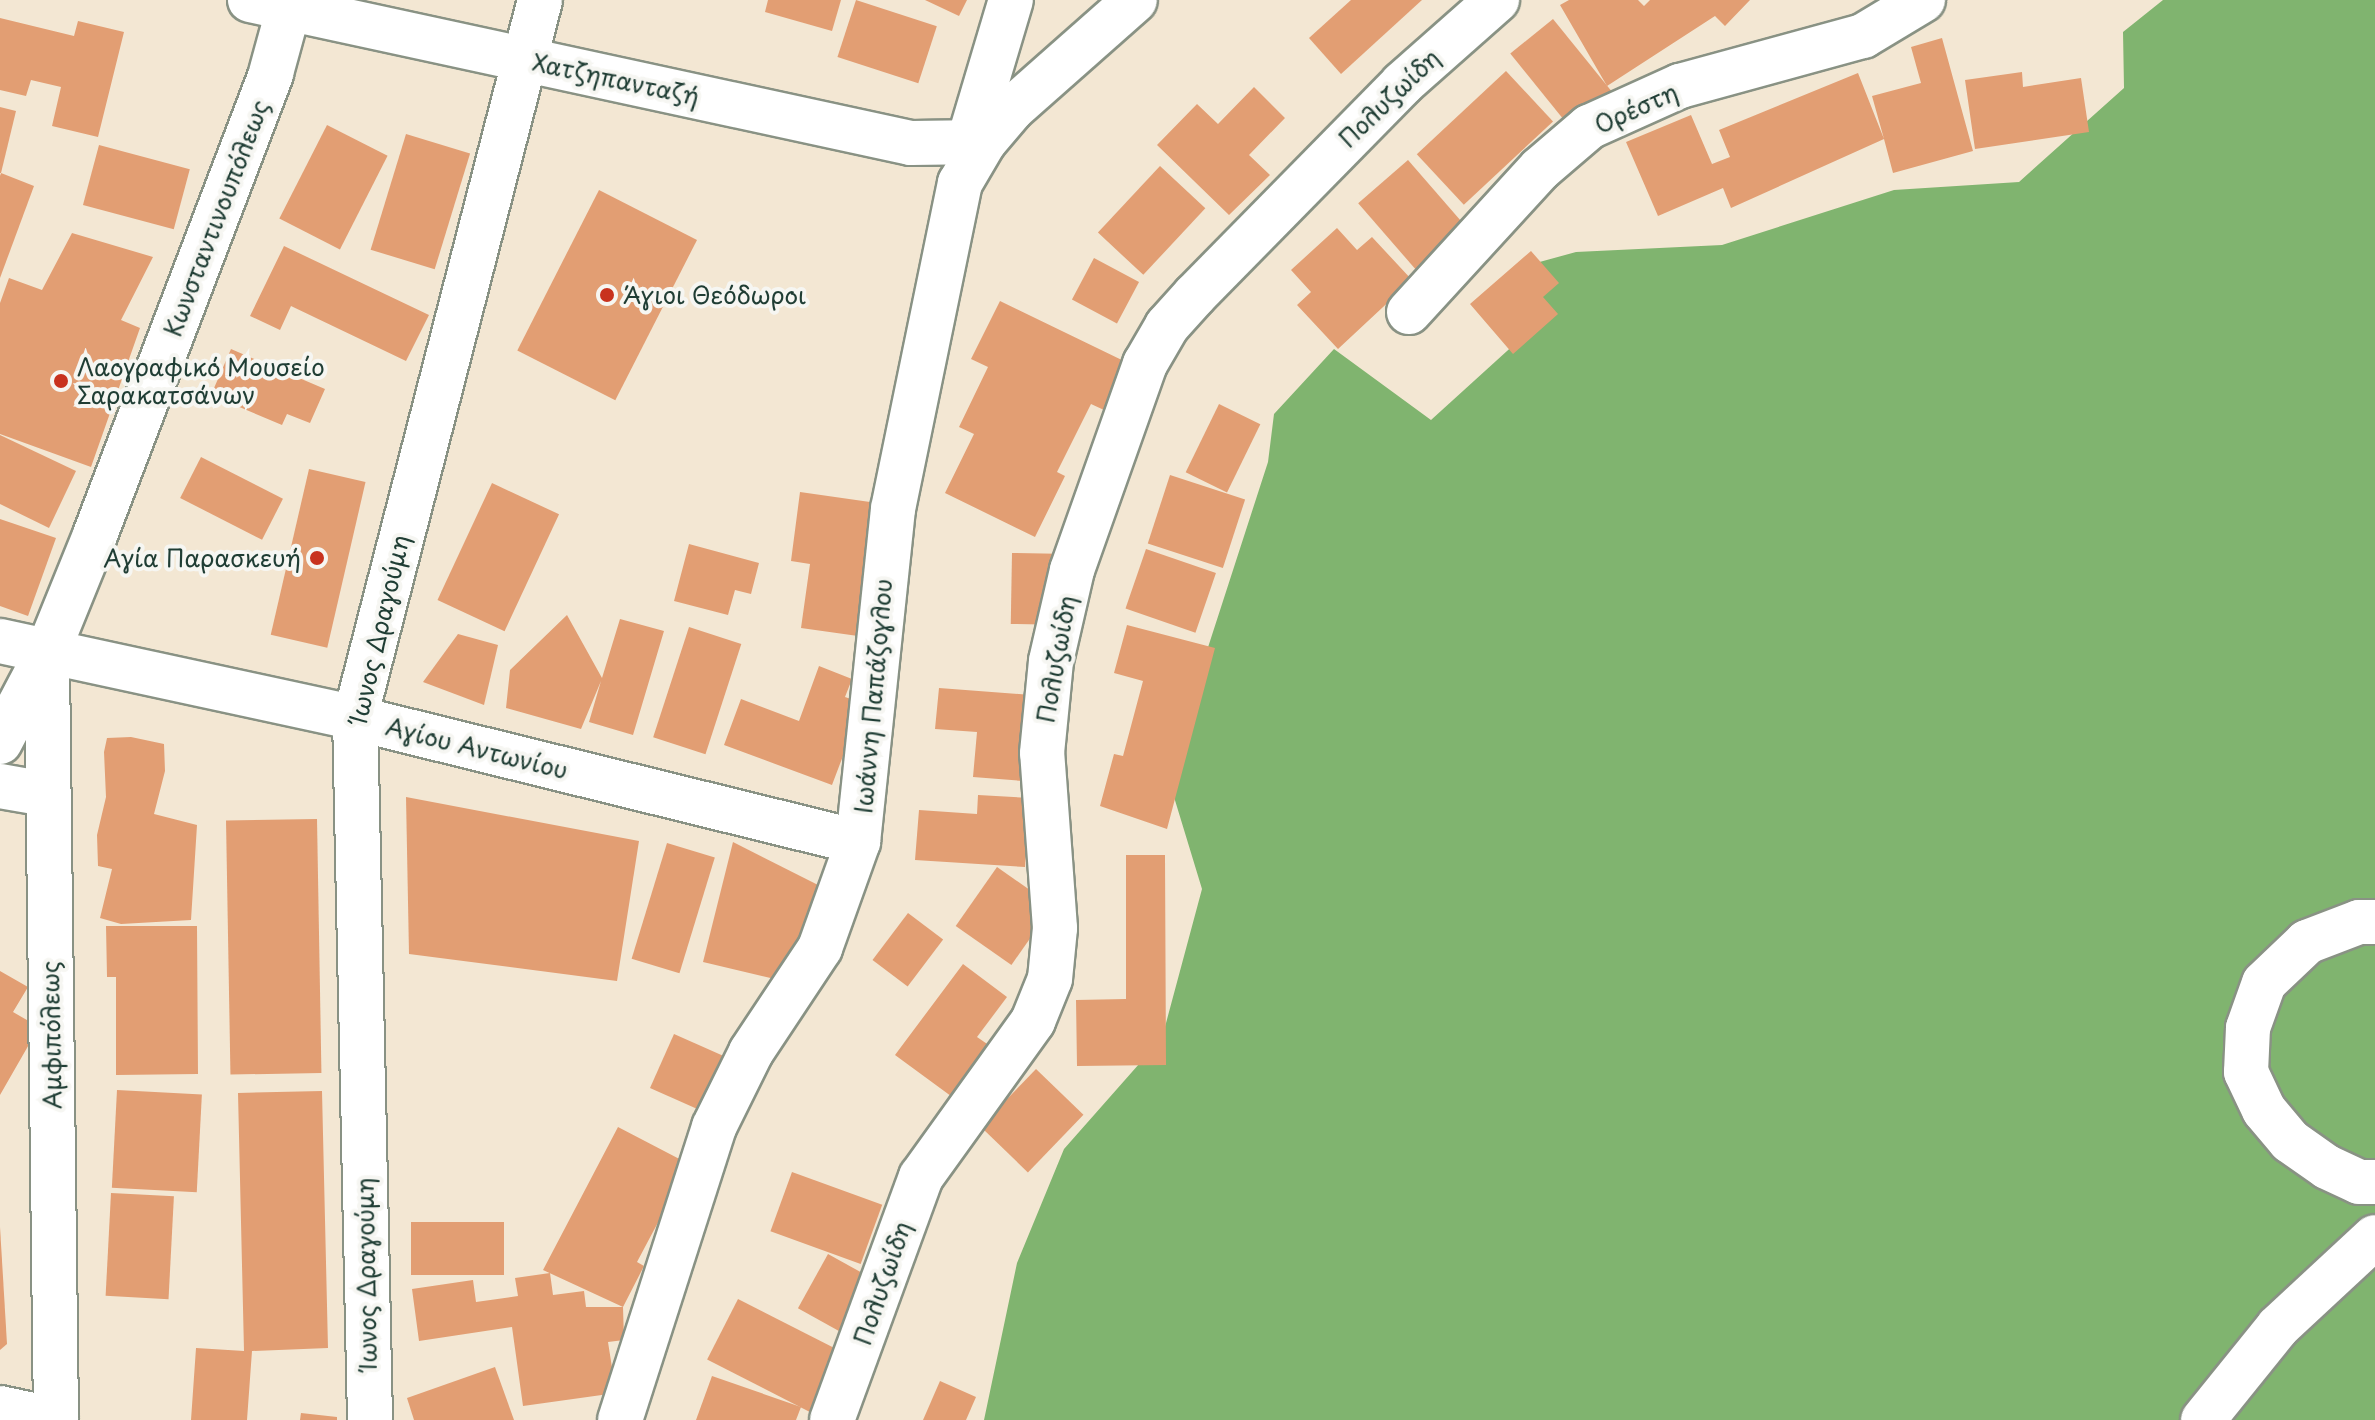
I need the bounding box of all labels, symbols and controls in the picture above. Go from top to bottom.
street label: Πολυζωίδη [1333,43,1445,153]
street label: Χατζηπανταζή [530,47,702,111]
street label: Ορέστη [1590,77,1682,139]
street label: Κωνσταντινουπόλεως [158,96,274,340]
place label: Άγιοι Θεόδωροι [623,281,807,309]
marker: Άγιοι Θεόδωροι [598,286,616,304]
place label: Λαογραφικό Μουσείο Σαρακατσάνων [77,353,325,409]
marker: Λαογραφικό Μουσείο Σαρακατσάνων [52,372,70,390]
street label: Ίωνος Δραγούμη [343,532,415,726]
place label: Αγία Παρασκευή [104,544,301,572]
marker: Αγία Παρασκευή [308,549,326,567]
street label: Ιωάννη Παπάζογλου [848,577,898,815]
street label: Πολυζωίδη [1031,593,1081,725]
street label: Αγίου Αντωνίου [383,711,571,785]
street label: Αμφιπόλεως [35,961,67,1109]
street label: Ίωνος Δραγούμη [350,1177,382,1371]
street label: Πολυζωίδη [847,1217,917,1349]

